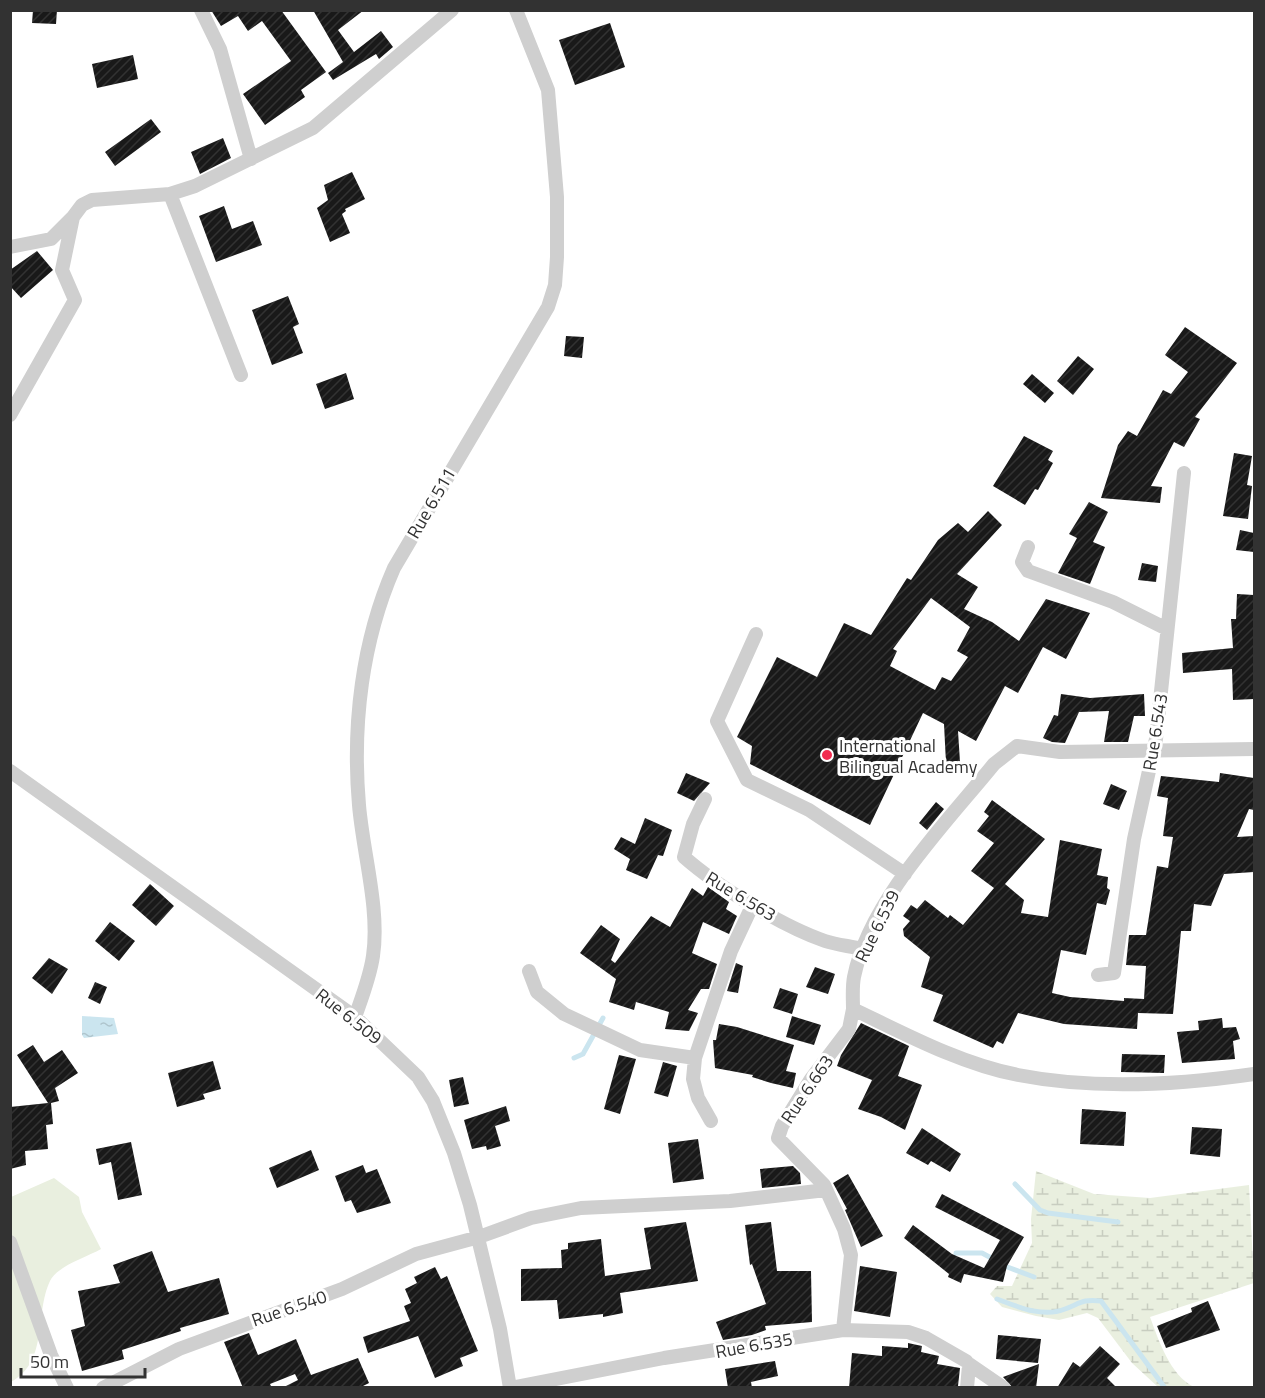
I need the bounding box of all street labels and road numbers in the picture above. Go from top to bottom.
street label: Rue 6.511 [400,463,462,543]
street label: Rue 6.543 [1136,691,1174,773]
street label: Rue 6.563 [701,864,781,928]
street label: Rue 6.539 [848,885,906,967]
street label: Rue 6.509 [310,981,388,1051]
street label: Rue 6.663 [774,1049,840,1129]
street label: Rue 6.540 [248,1283,330,1333]
street label: Rue 6.535 [713,1325,795,1365]

